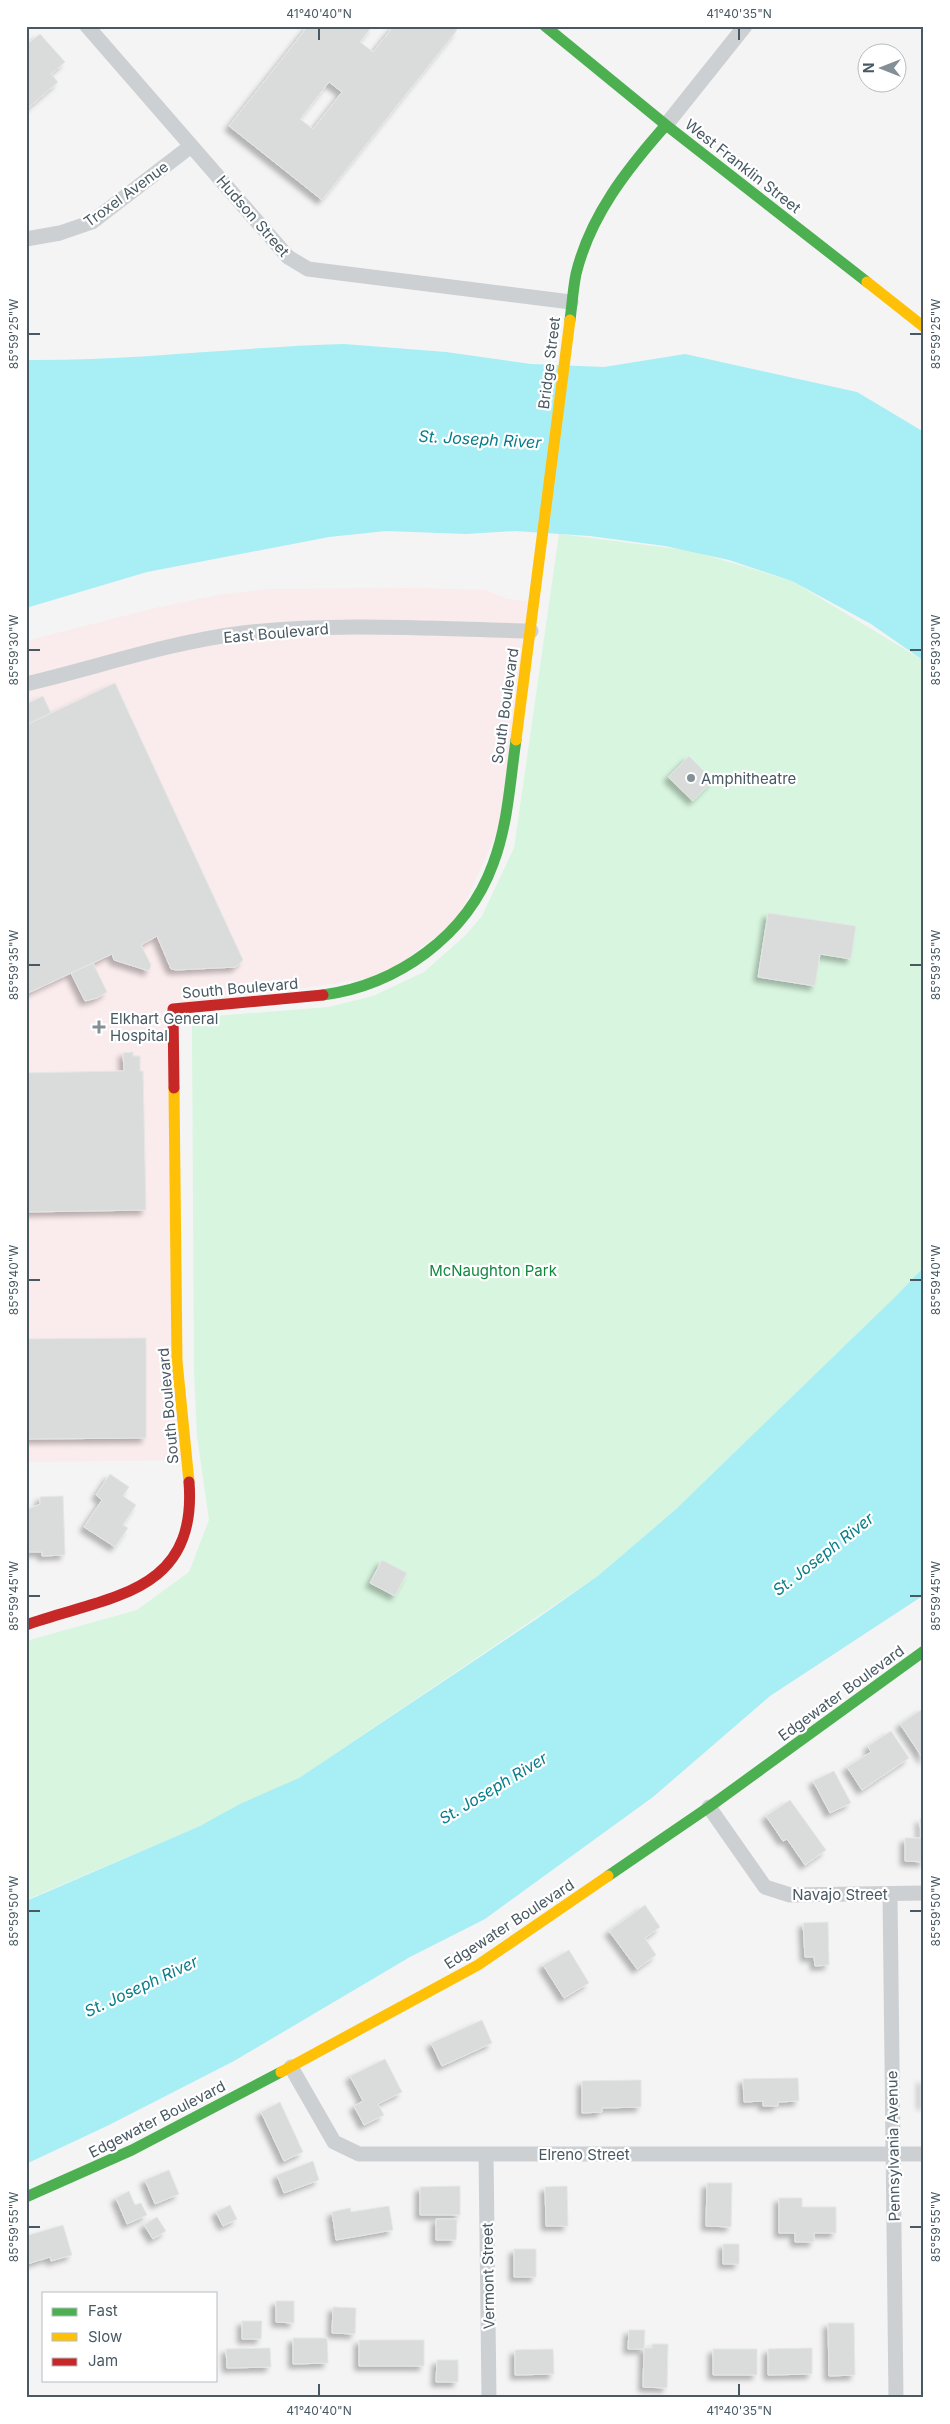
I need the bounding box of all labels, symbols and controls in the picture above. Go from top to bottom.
text: 41°40'40"N [286,6,352,21]
text: 41°40'35"N [706,6,772,21]
north arrow [858,42,908,92]
text: N [860,63,877,73]
street label: West Franklin Street [681,115,805,217]
street label: Troxel Avenue [80,157,172,231]
street label: Hudson Street [213,171,294,261]
text: 85°59'25"W [6,299,21,369]
text: 85°59'25"W [928,299,943,369]
street label: Bridge Street [534,316,564,410]
water label: St. Joseph River [418,426,543,452]
text: 85°59'30"W [6,614,21,685]
text: 85°59'30"W [928,614,943,685]
street label: East Boulevard [223,619,329,647]
street label: South Boulevard [487,647,523,765]
place label: Amphitheatre [701,769,796,788]
marker: Amphitheatre [685,772,697,784]
text: 85°59'35"W [6,930,21,1000]
text: 85°59'35"W [928,930,943,1000]
street label: South Boulevard [181,973,299,1003]
place label: Elkhart General Hospital [110,1009,218,1045]
marker: Elkhart General Hospital [92,1020,106,1034]
text: 85°59'40"W [6,1245,21,1315]
text: 85°59'40"W [928,1245,943,1315]
park label: McNaughton Park [429,1261,558,1280]
street label: South Boulevard [153,1347,183,1465]
water label: St. Joseph River [768,1508,878,1600]
text: 85°59'45"W [6,1561,21,1631]
text: 85°59'45"W [928,1561,943,1631]
street label: Edgewater Boulevard [774,1641,908,1745]
water label: St. Joseph River [435,1747,552,1828]
text: 85°59'50"W [6,1875,21,1946]
street label: Edgewater Boulevard [440,1875,578,1973]
text: 85°59'50"W [928,1875,943,1946]
street label: Navajo Street [792,1885,888,1904]
water label: St. Joseph River [81,1951,202,2021]
street label: Pennsylvania Avenue [882,2070,904,2222]
street label: Edgewater Boulevard [85,2076,229,2162]
street label: Elreno Street [538,2145,630,2164]
text: 85°59'55"W [6,2192,21,2262]
text: 85°59'55"W [928,2192,943,2262]
street label: Vermont Street [478,2222,498,2329]
legend [42,2292,218,2382]
text: Fast [88,2301,118,2320]
text: Slow [88,2327,122,2346]
text: Jam [88,2351,118,2370]
text: 41°40'40"N [286,2403,352,2418]
text: 41°40'35"N [706,2403,772,2418]

